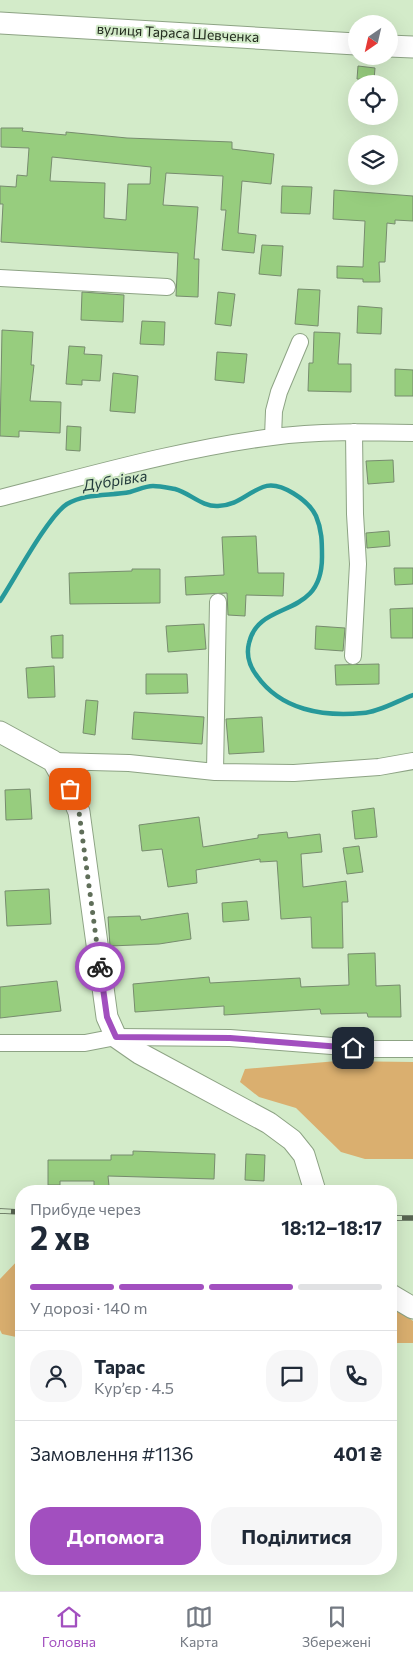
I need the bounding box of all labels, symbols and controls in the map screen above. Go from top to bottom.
north arrow [348,15,398,65]
map controls [348,15,398,185]
street label: вулиця Тараса Шевченка [96,20,260,45]
button: locate [348,75,398,125]
button: layers [348,135,398,185]
water label: Дубрівка [79,466,149,494]
pin [49,768,91,810]
icon: bag [56,775,84,803]
courier [75,942,125,992]
icon: bike [86,953,114,981]
pin [332,1027,374,1069]
icon: home [339,1034,367,1062]
text: Прибуде через [30,1199,141,1218]
text: 18:12–18:17 [281,1216,382,1239]
text: 2 хв [30,1217,90,1257]
text: У дорозі · 140 m [30,1298,147,1317]
button: person [30,1350,82,1402]
button: chat [266,1350,318,1402]
button: phone [330,1350,382,1402]
text: Тарас [94,1355,145,1378]
text: Кур’єр · 4.5 [94,1378,174,1397]
text: Замовлення #1136 [30,1442,194,1465]
text: 401 ₴ [334,1442,382,1465]
button: Допомога [30,1507,201,1565]
button: Поділитися [211,1507,382,1565]
tab: Головна [42,1603,96,1650]
tab: Карта [180,1603,218,1650]
tab: Збережені [302,1603,371,1650]

